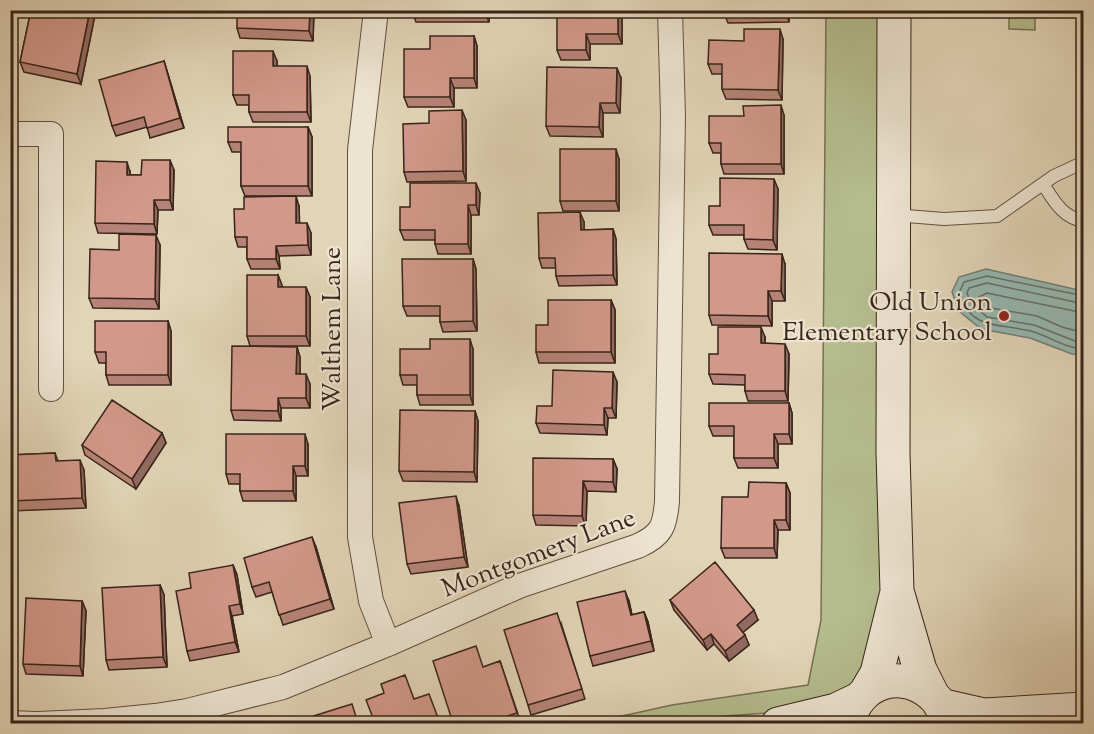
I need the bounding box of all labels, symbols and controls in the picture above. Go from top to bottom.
street label: Walthem Lane [315,247,352,411]
place label: Old Union Elementary School [782,285,992,352]
marker: Old Union Elementary School [997,309,1011,323]
street label: Montgomery Lane [437,500,641,608]

